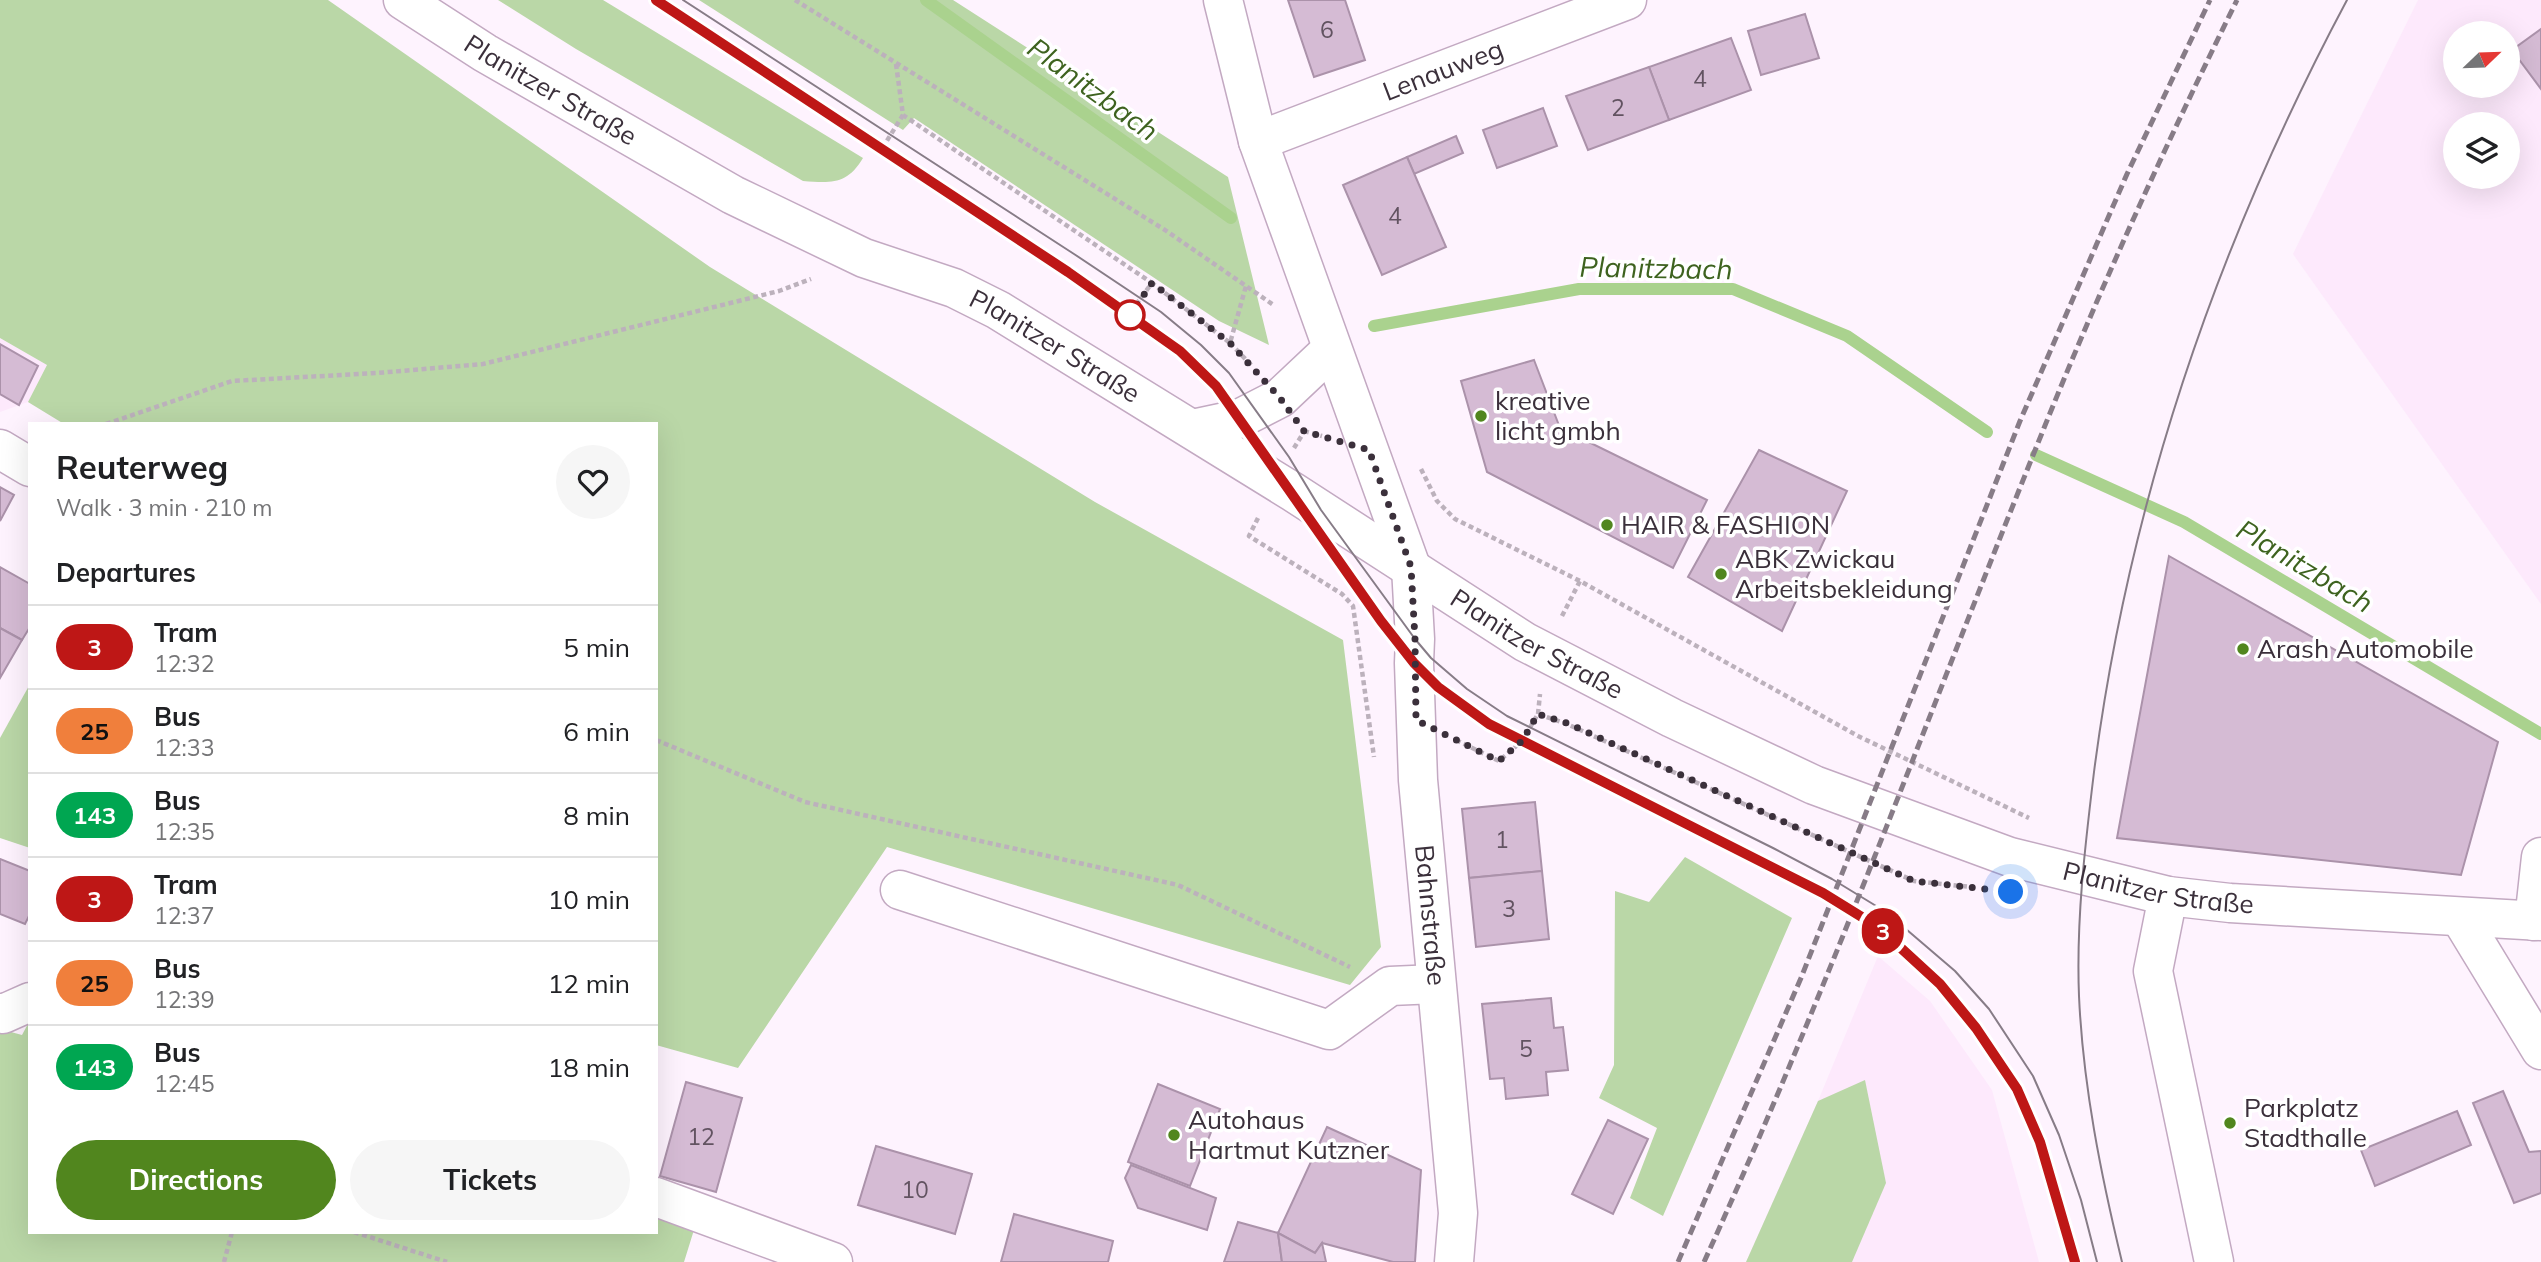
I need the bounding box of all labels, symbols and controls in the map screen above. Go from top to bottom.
house number: 6 [1320,15,1334,44]
north arrow [2443,21,2520,98]
map controls [2443,21,2520,189]
street label: Planitzer Straße [458,27,643,152]
water label: Planitzbach [1021,29,1165,148]
street label: Lenauweg [1378,32,1508,108]
house number: 4 [1693,64,1707,93]
house number: 2 [1611,93,1625,122]
button: layers [2443,112,2520,189]
house number: 4 [1388,201,1402,230]
water label: Planitzbach [1579,249,1733,286]
street label: Planitzer Straße [964,281,1147,410]
unlabelled marker [1115,300,1145,330]
place label: kreative licht gmbh [1495,384,1621,447]
marker: kreative licht gmbh [1473,408,1489,424]
button: heart [556,445,630,519]
text: Reuterweg [56,446,228,487]
text: Walk · 3 min · 210 m [56,493,273,522]
place label: HAIR & FASHION [1621,508,1830,541]
water label: Planitzbach [2231,511,2380,620]
marker: HAIR & FASHION [1599,517,1615,533]
place label: ABK Zwickau Arbeitsbekleidung [1735,542,1953,605]
text: Departures [56,556,196,589]
marker: ABK Zwickau Arbeitsbekleidung [1713,566,1729,582]
street label: Planitzer Straße [1444,581,1629,706]
text: Tram [154,616,218,649]
text: 5 min [563,631,630,664]
text: 3 [87,632,102,662]
place label: Arash Automobile [2257,632,2474,665]
marker: Arash Automobile [2235,641,2251,657]
text: 12:32 [154,649,214,678]
text: Bus [154,700,200,733]
text: 6 min [563,715,630,748]
text: 25 [80,716,109,746]
text: 12:33 [154,733,214,762]
text: Bus [154,784,200,817]
text: 8 min [563,799,630,832]
text: 143 [73,800,116,830]
text: 12:35 [154,817,214,846]
house number: 1 [1495,825,1509,854]
street label: Bahnstraße [1408,843,1454,987]
street label: Planitzer Straße [2060,854,2255,920]
text: Tram [154,868,218,901]
your location [1993,874,2028,909]
text: 10 min [548,883,630,916]
text: 3 [87,884,102,914]
house number: 3 [1502,894,1516,923]
text: 12:37 [154,901,214,930]
line badge: 3 [1860,908,1906,954]
text: 3 [1876,916,1890,946]
text: Bus [154,952,200,985]
text: 12 min [548,967,630,1000]
text: 25 [80,968,109,998]
text: 12:39 [154,985,214,1014]
house number: 5 [1519,1034,1533,1063]
text: Bus [154,1036,200,1069]
text: 18 min [548,1051,630,1084]
text: 143 [73,1052,116,1082]
text: 12:45 [154,1069,214,1098]
place label: Parkplatz Stadthalle [2244,1091,2367,1154]
place label: Autohaus Hartmut Kutzner [1188,1103,1390,1166]
marker: Parkplatz Stadthalle [2222,1115,2238,1131]
house number: 12 [687,1122,715,1151]
marker: Autohaus Hartmut Kutzner [1166,1127,1182,1143]
button: Directions [56,1140,336,1220]
button: Tickets [350,1140,630,1220]
house number: 10 [901,1175,929,1204]

